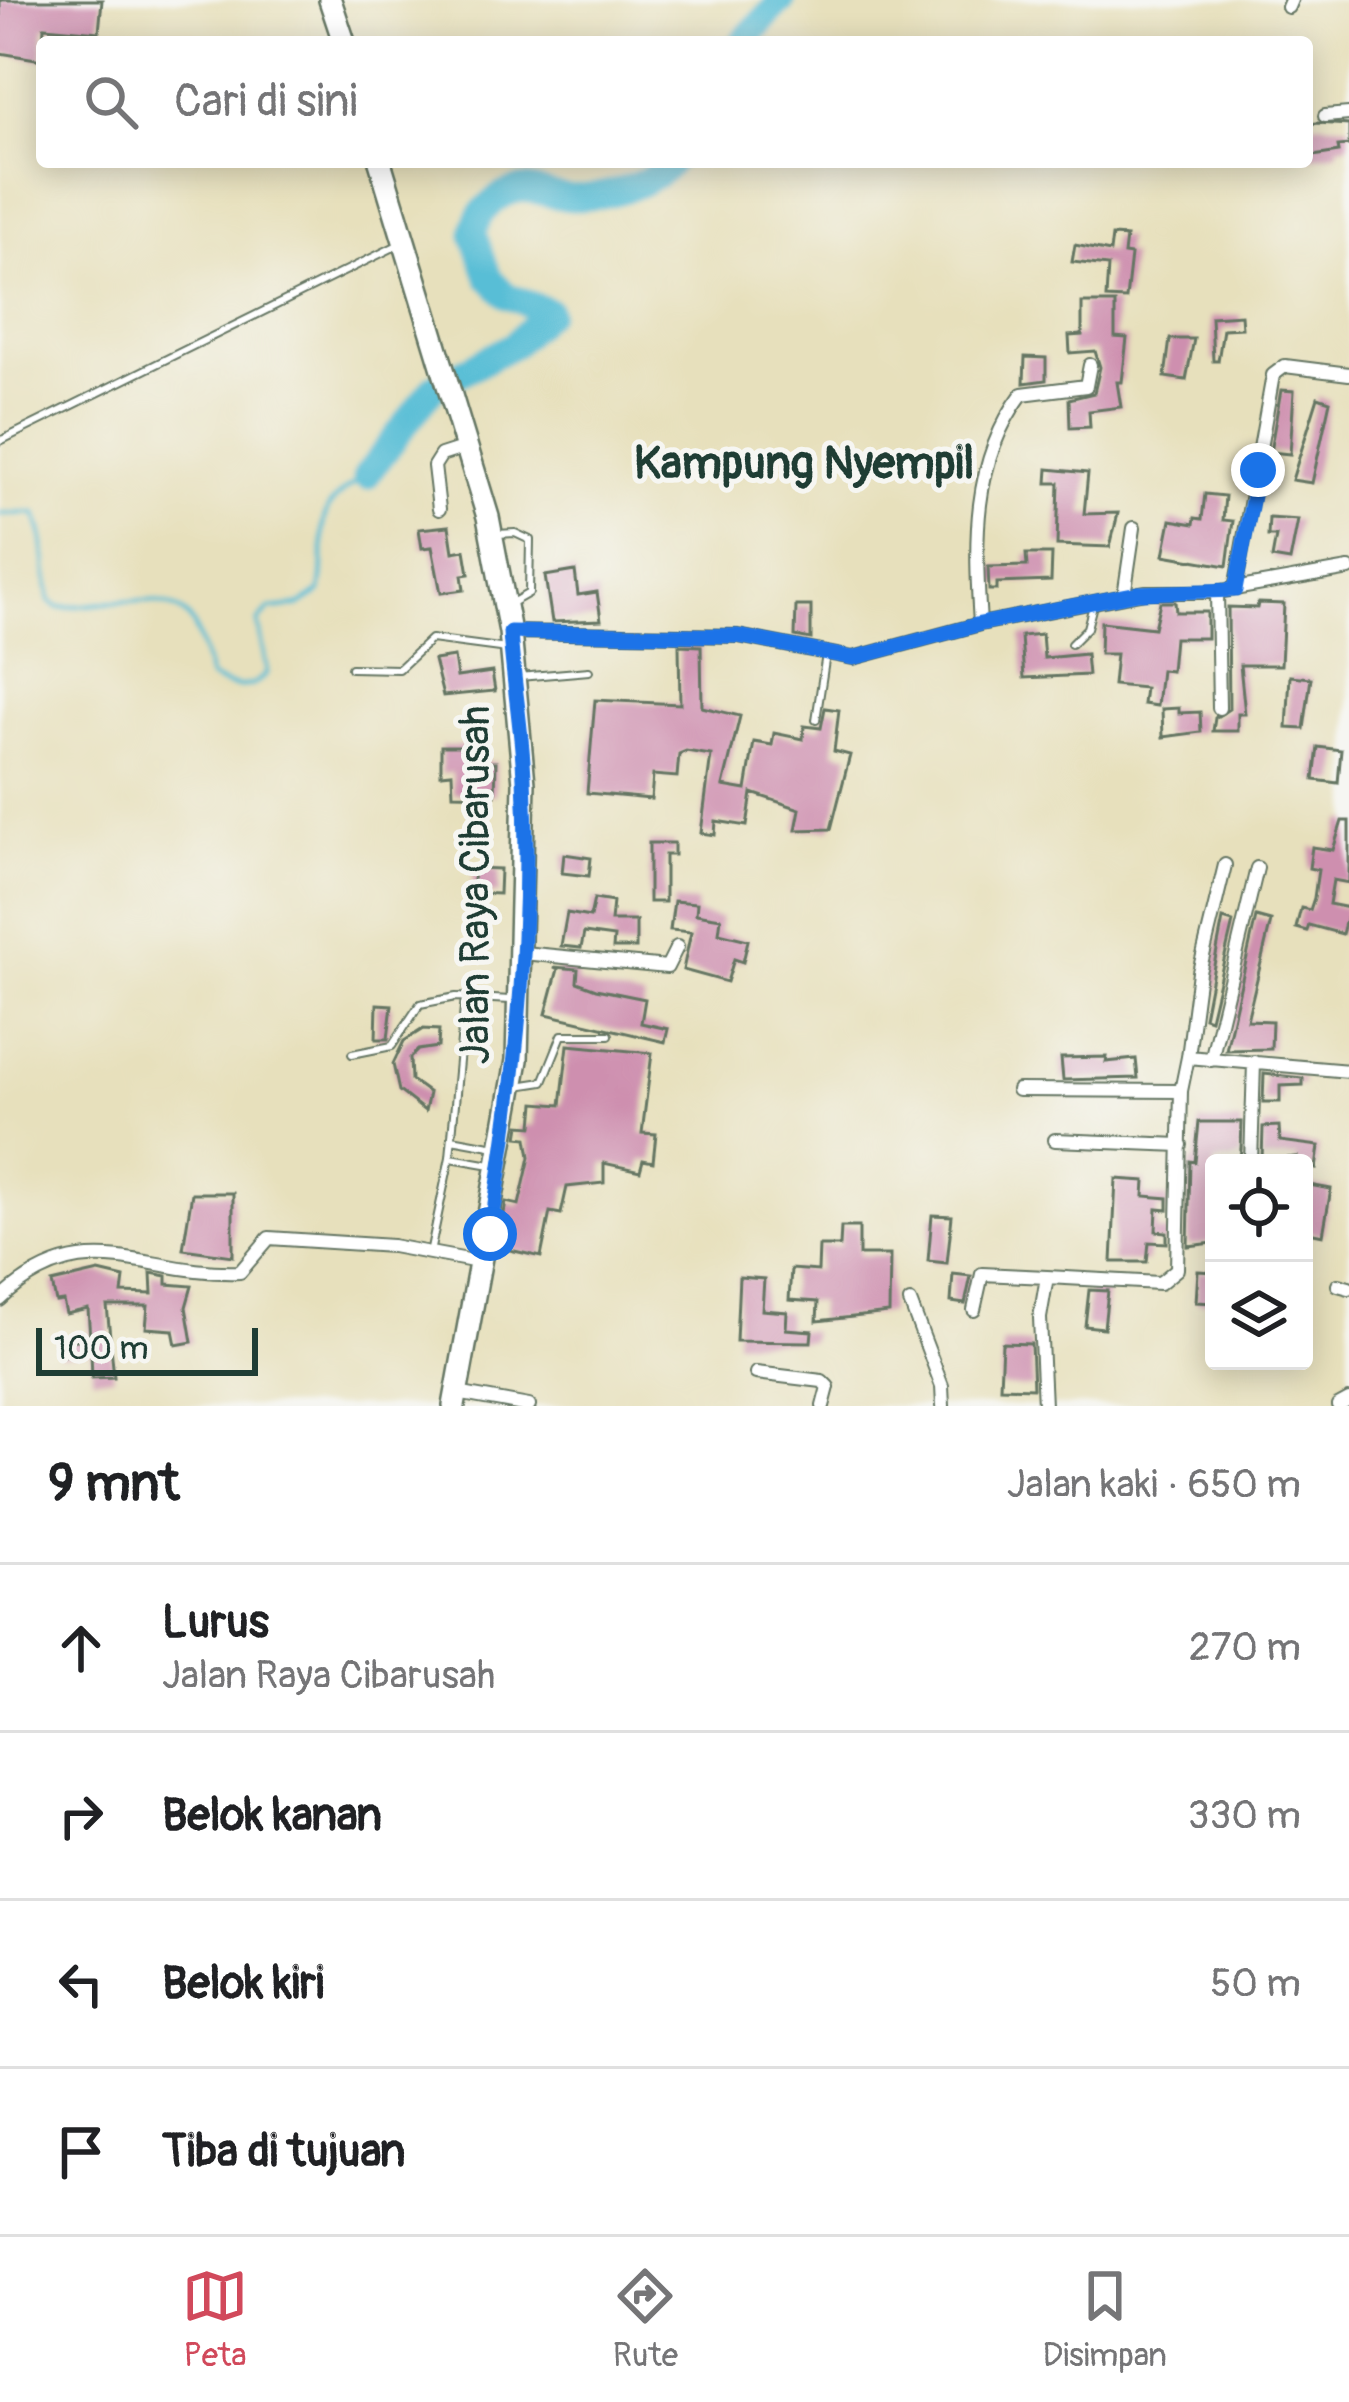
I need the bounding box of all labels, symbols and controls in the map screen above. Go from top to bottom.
search box [36,36,1313,168]
icon: search [78,69,144,135]
text: Cari di sini [174,74,358,130]
district label: Kampung Nyempil [634,436,974,492]
route end [1231,443,1285,497]
street label: Jalan Raya Cibarusah [450,706,502,1064]
map controls [1205,1154,1313,1370]
button: locate [1205,1154,1313,1262]
route start [463,1207,517,1261]
button: layers [1205,1262,1313,1370]
scale bar [36,1322,258,1375]
text: 100 m [54,1328,148,1369]
text: 9 mnt [48,1452,180,1516]
text: Jalan kaki · 650 m [1007,1460,1301,1509]
text: Lurus [162,1595,269,1651]
icon: ahead [48,1615,114,1681]
text: 270 m [1189,1623,1301,1672]
text: Jalan Raya Cibarusah [162,1651,495,1700]
icon: right [48,1783,114,1849]
text: Belok kanan [162,1788,382,1844]
text: 330 m [1188,1791,1301,1840]
icon: left [48,1951,114,2017]
text: Belok kiri [162,1956,324,2012]
text: 50 m [1210,1959,1301,2008]
icon: arrive [48,2119,114,2185]
text: Tiba di tujuan [162,2124,406,2180]
tab: Peta [182,2263,248,2376]
tab: Rute [612,2263,678,2376]
tab: Disimpan [1043,2263,1167,2376]

